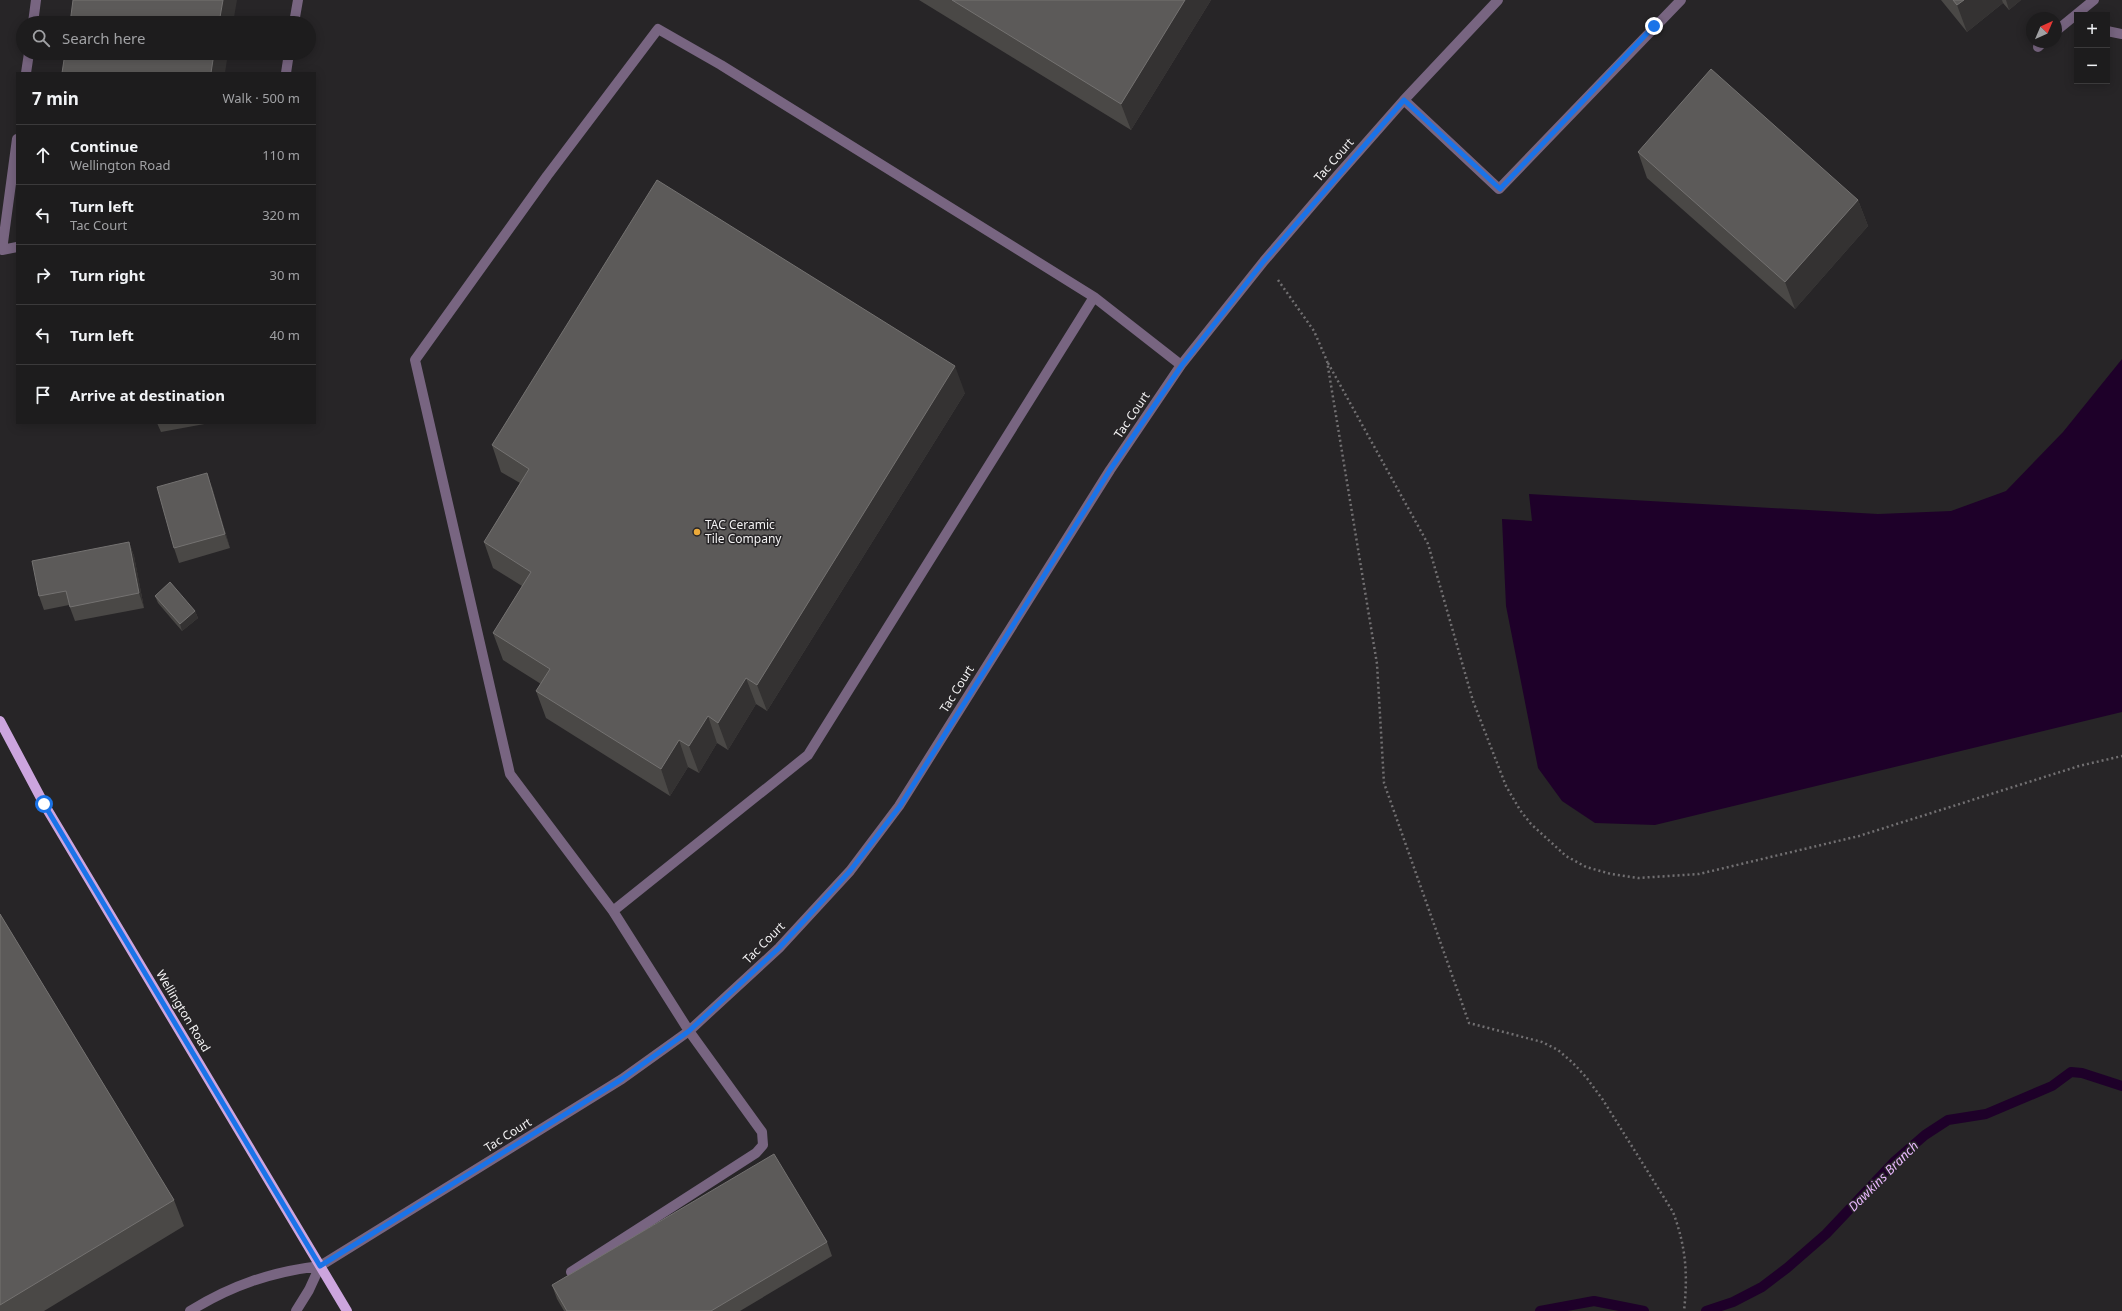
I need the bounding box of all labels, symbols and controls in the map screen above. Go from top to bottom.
north arrow [2026,12,2062,48]
map controls [2074,12,2110,84]
button: + [2074,12,2110,48]
search box [16,16,316,60]
route end [1645,17,1663,35]
icon: search [30,27,52,49]
text: Search here [62,28,145,48]
button: − [2074,48,2110,84]
text: 7 min [32,87,79,110]
text: Walk · 500 m [222,89,300,107]
street label: Tac Court [1310,134,1358,185]
text: Continue [70,136,138,156]
icon: ahead [32,144,54,166]
text: 110 m [262,146,300,164]
text: Wellington Road [70,156,170,174]
text: Turn left [70,196,134,216]
icon: left [32,204,54,226]
text: 320 m [262,206,300,224]
text: Tac Court [70,216,127,234]
icon: right [32,264,54,286]
text: Turn right [70,265,145,285]
text: 30 m [270,266,300,284]
icon: left [32,324,54,346]
text: Turn left [70,325,134,345]
text: 40 m [270,326,300,344]
icon: arrive [32,384,54,406]
text: Arrive at destination [70,385,225,405]
street label: Tac Court [1110,387,1154,441]
place label: TAC Ceramic Tile Company [705,516,782,547]
marker: TAC Ceramic Tile Company [692,527,702,537]
street label: Tac Court [935,661,978,716]
route start [35,795,53,813]
street label: Tac Court [739,917,789,967]
street label: Wellington Road [152,967,215,1055]
street label: Tac Court [481,1113,535,1156]
water label: Dawkins Branch [1844,1137,1922,1215]

